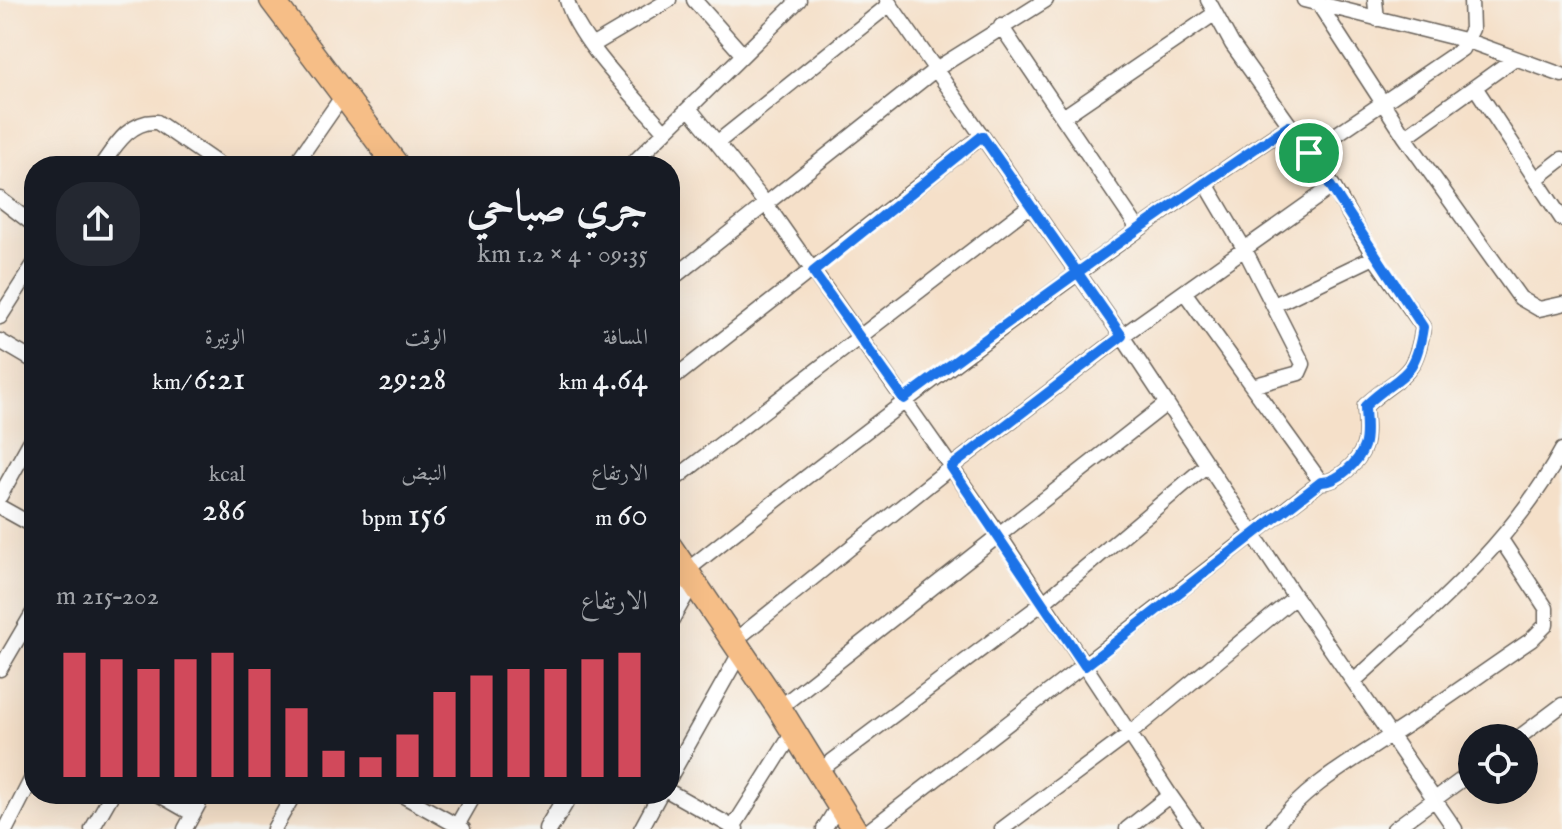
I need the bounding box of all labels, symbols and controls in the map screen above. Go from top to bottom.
pin [1275,119,1343,187]
icon: arrive [1287,131,1331,175]
text: جري صباحي [467,180,648,236]
button: share [56,182,140,266]
text: 09:35 · 4 × 1.2 km [477,238,648,271]
text: الوتيرة [205,324,245,352]
text: الوقت [405,324,447,352]
text: المسافة [603,324,648,352]
text: 6:21 [193,358,245,401]
text: 29:28 [378,358,447,401]
text: 4.64 [592,358,648,401]
text: /km [152,369,193,397]
text: km [559,369,592,397]
text: النبض [401,460,447,488]
text: الارتفاع [591,460,648,488]
text: kcal [209,461,245,489]
text: 286 [202,489,245,532]
text: 156 [407,494,447,537]
text: 60 [617,494,648,537]
text: bpm [362,505,407,533]
text: m [595,505,617,533]
text: 202–215 m [56,580,159,613]
text: الارتفاع [581,585,648,618]
map controls [1458,724,1538,804]
button: locate [1458,724,1538,804]

